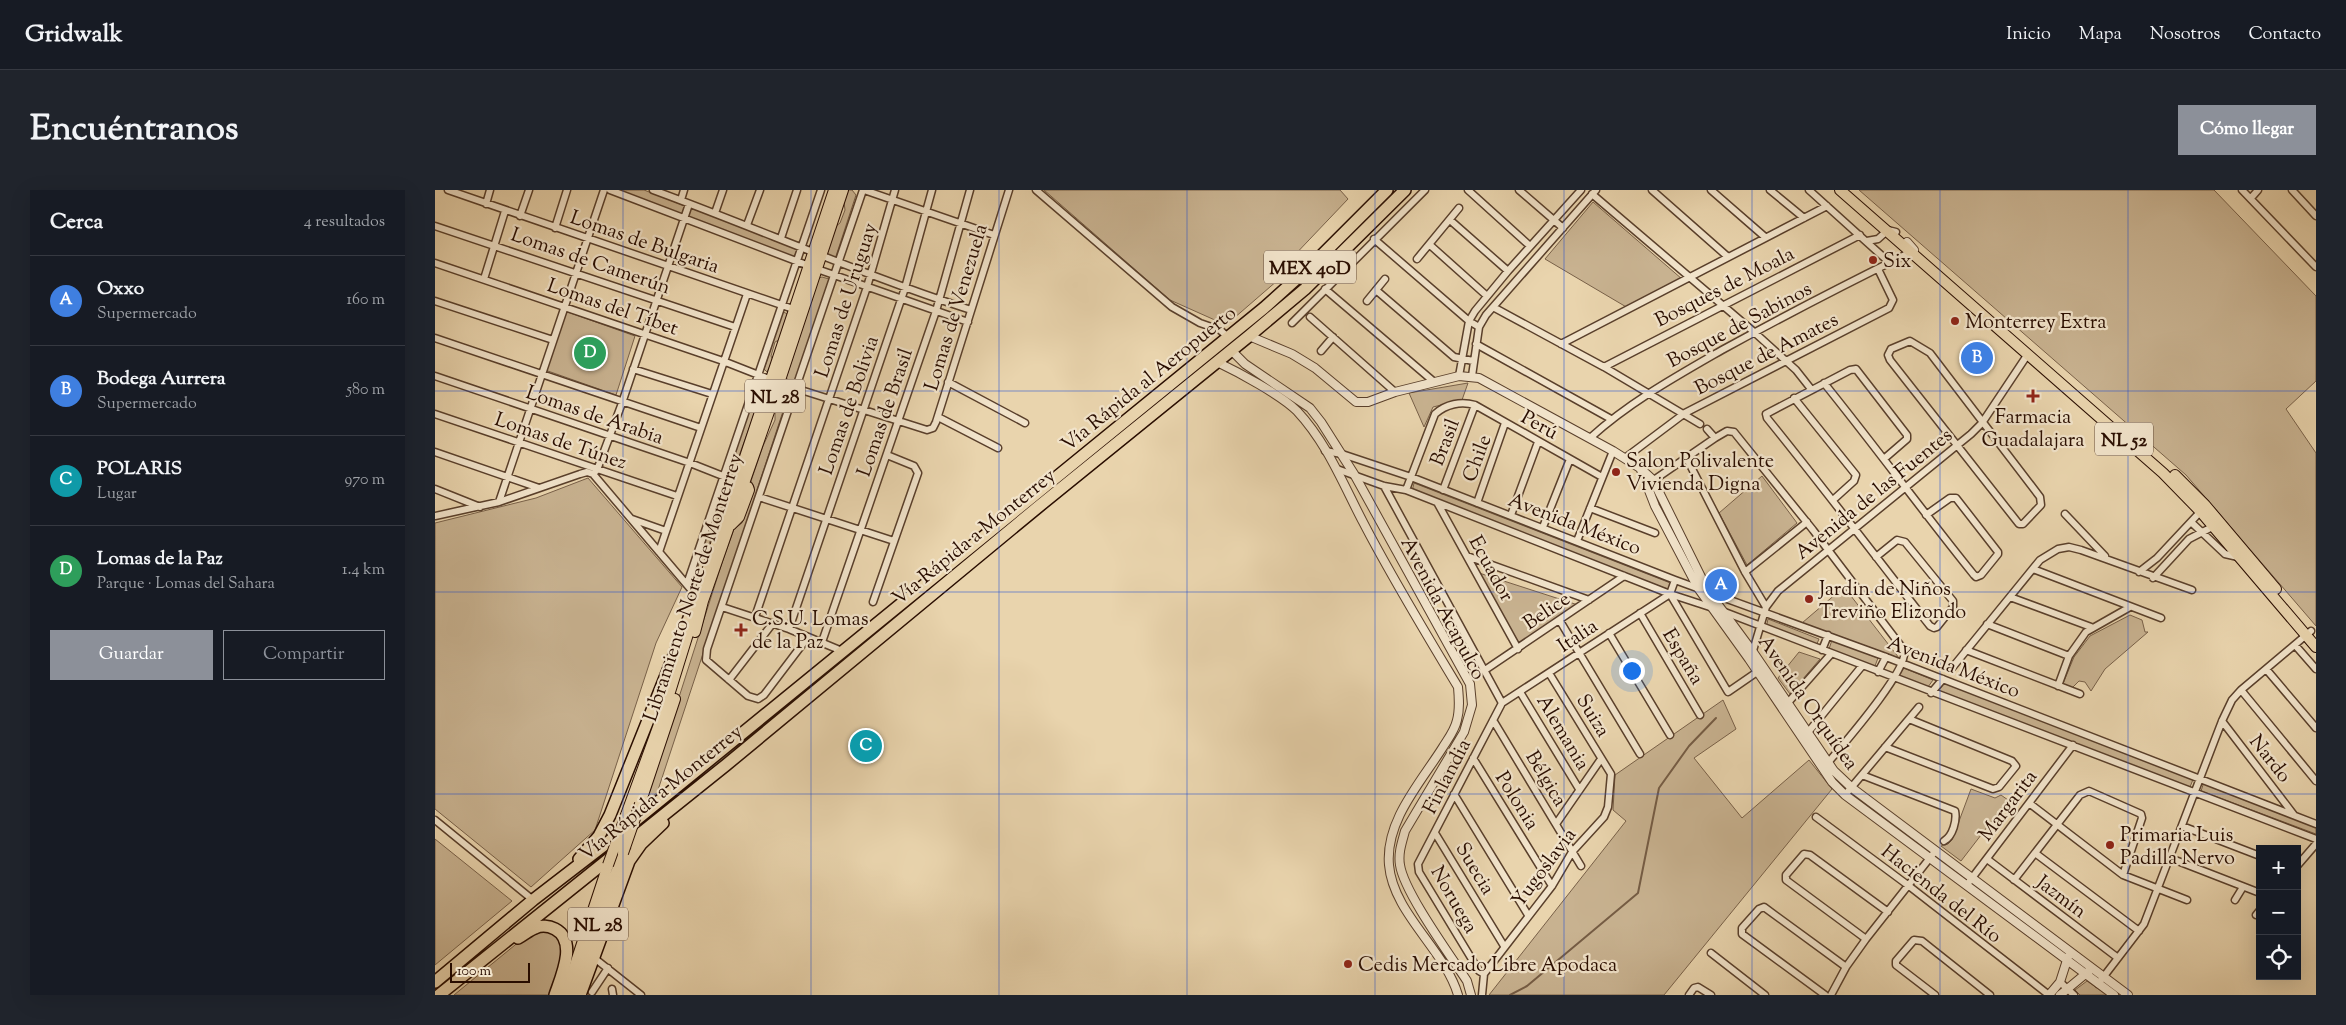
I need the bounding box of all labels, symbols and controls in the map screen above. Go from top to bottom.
text: Gridwalk [25,18,123,52]
text: Inicio [2006,22,2051,48]
text: Mapa [2079,22,2122,48]
text: Nosotros [2150,22,2220,48]
text: Contacto [2248,22,2321,48]
text: Encuéntranos [30,105,239,156]
button: Cómo llegar [2178,105,2316,155]
street label: Lomas de Bulgaria [566,204,723,282]
text: Cerca [50,208,103,238]
text: 4 resultados [304,211,385,234]
street label: Lomas de Uruguay [809,220,886,382]
street label: Lomas de Camerún [506,221,674,303]
street label: Lomas de Venezuela [918,221,997,395]
street label: Bosques de Moala [1650,241,1800,336]
place label: Six [1883,248,1912,277]
road number: MEX 40D [1264,251,1356,284]
marker: Six [1867,254,1879,266]
street label: Lomas del Tíbet [543,272,682,344]
text: Oxxo [97,276,144,303]
street label: Bosque de Sabinos [1663,276,1818,377]
text: A [60,289,73,312]
text: 160 m [347,289,385,312]
street label: Vía Rápida al Aeropuerto [1056,300,1243,460]
text: Supermercado [97,303,197,326]
street label: Bosque de Amates [1690,306,1844,404]
place label: Monterrey Extra [1965,309,2106,338]
marker: Monterrey Extra [1949,315,1961,327]
street label: Lomas de Bolivia [813,332,888,479]
pin: D [574,334,606,372]
pin: B [1961,339,1993,377]
street label: Lomas de Brasil [851,344,922,481]
text: Bodega Aurrera [97,366,226,393]
text: B [61,379,71,402]
text: 580 m [346,379,385,402]
street label: Lomas de Arabia [521,379,667,453]
road number: NL 28 [745,380,805,412]
marker: Farmacia Guadalajara [2027,390,2039,402]
text: Supermercado [97,393,197,416]
street label: Perú [1515,404,1563,448]
place label: Farmacia Guadalajara [1981,404,2085,456]
street label: Lomas de Túnez [490,406,630,479]
street label: Brasil [1424,415,1469,471]
street label: Avenida de las Fuentes [1790,422,1960,568]
road number: NL 52 [2095,422,2153,456]
street label: Chile [1456,431,1500,486]
place label: Salon Polivalente Vivienda Digna [1626,448,1774,500]
street label: Libramiento Norte de Monterrey [637,450,751,726]
text: POLARIS [97,456,182,483]
street label: Vía Rápida a Monterrey [886,463,1063,613]
marker: Salon Polivalente Vivienda Digna [1610,466,1622,478]
text: C [60,469,72,492]
text: 970 m [344,469,385,492]
text: Lugar [97,483,137,506]
street label: Avenida México [1503,487,1645,564]
street label: Ecuador [1460,531,1520,608]
street label: Avenida Acapulco [1392,533,1492,686]
text: Lomas de la Paz [97,546,223,573]
text: D [60,559,72,582]
text: 1.4 km [342,559,385,582]
pin: A [1705,566,1737,604]
text: Parque · Lomas del Sahara [97,573,275,596]
place label: Jardin de Niños Treviño Elizondo [1818,576,1966,628]
street label: Belice [1518,586,1577,638]
marker: Jardin de Niños Treviño Elizondo [1803,593,1815,605]
place label: C.S.U. Lomas de la Paz [752,606,869,658]
street label: Italia [1552,613,1604,661]
marker: C.S.U. Lomas de la Paz [734,623,748,637]
street label: España [1654,624,1710,691]
button: Guardar [50,630,213,680]
button: Compartir [223,630,385,680]
street label: Avenida Orquídea [1750,630,1864,777]
street label: Avenida México [1882,630,2024,707]
your location [1619,658,1645,684]
street label: Suiza [1568,689,1616,743]
street label: Alemania [1528,690,1596,777]
street label: Vía Rápida a Monterrey [573,719,750,869]
pin: C [850,727,882,765]
street label: Nardo [2241,729,2297,790]
street label: Finlandia [1417,735,1480,820]
street label: Bélgica [1517,746,1573,813]
street label: Margarita [1973,765,2045,848]
street label: Polonia [1487,766,1545,836]
place label: Primaria Luis Padilla Nervo [2120,822,2235,874]
street label: Yugoslavia [1506,823,1584,914]
street label: Suecia [1447,838,1501,901]
street label: Hacienda del Río [1874,839,2007,951]
marker: Primaria Luis Padilla Nervo [2104,839,2116,851]
map controls [2256,845,2301,980]
button: + [2256,845,2301,890]
street label: Noruega [1422,861,1484,940]
street label: Jazmín [2028,869,2092,927]
button: − [2256,890,2301,935]
road number: NL 28 [568,908,628,941]
button: locate [2256,935,2301,980]
place label: Cedis Mercado Libre Apodaca [1358,952,1617,981]
marker: Cedis Mercado Libre Apodaca [1342,958,1354,970]
scale bar [450,960,530,983]
text: 100 m [457,962,491,982]

